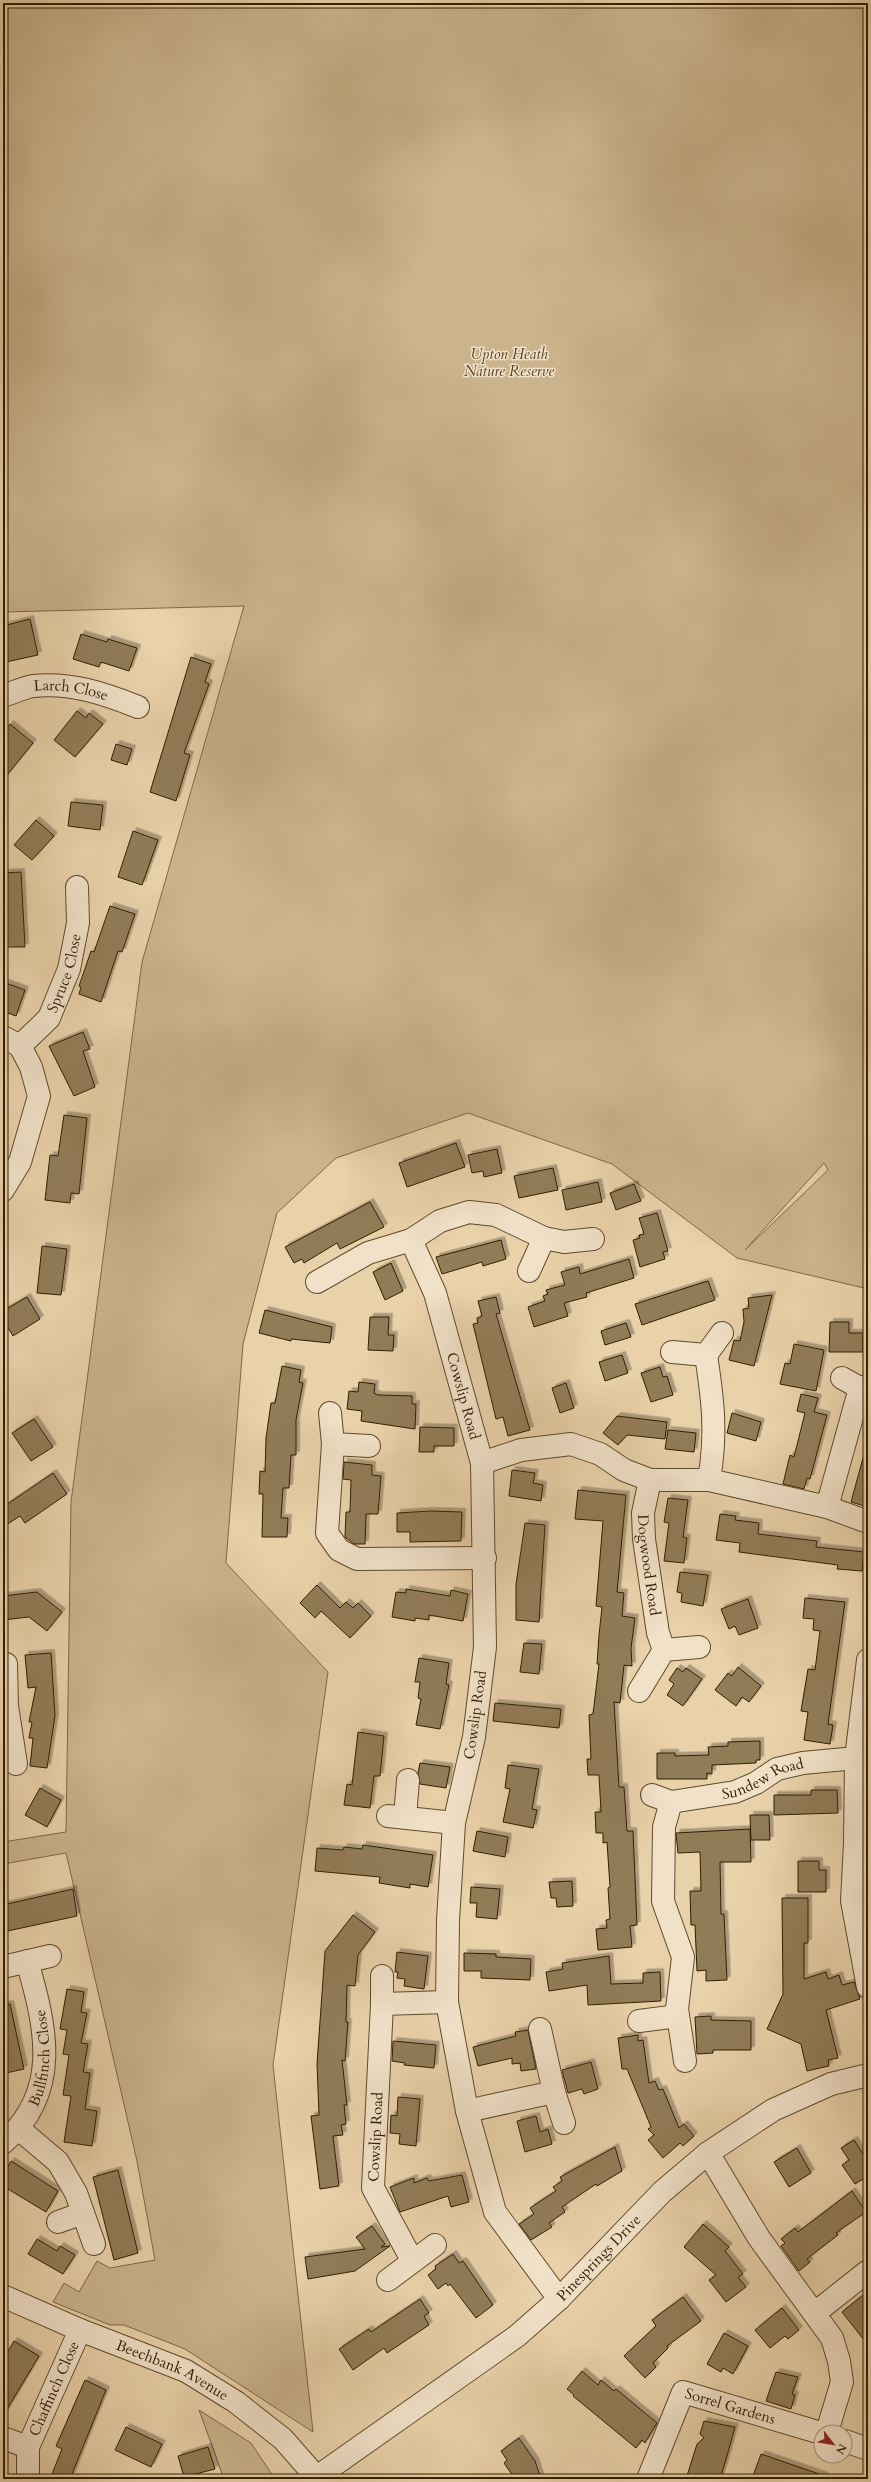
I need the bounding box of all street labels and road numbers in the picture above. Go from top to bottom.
street label: Larch Close [33,675,111,705]
street label: Spruce Close [42,932,86,1016]
street label: Cowslip Road [442,1350,485,1442]
street label: Dogwood Road [633,1514,665,1617]
street label: Cowslip Road [459,1669,491,1761]
street label: Sundew Road [720,1753,805,1804]
street label: Bullfinch Close [24,2008,54,2109]
street label: Cowslip Road [363,2092,388,2182]
street label: Pinesprings Drive [552,2210,645,2306]
street label: Beechbank Avenue [113,2335,233,2405]
street label: Chaffinch Close [24,2338,84,2439]
street label: Sorrel Gardens [683,2383,778,2429]

